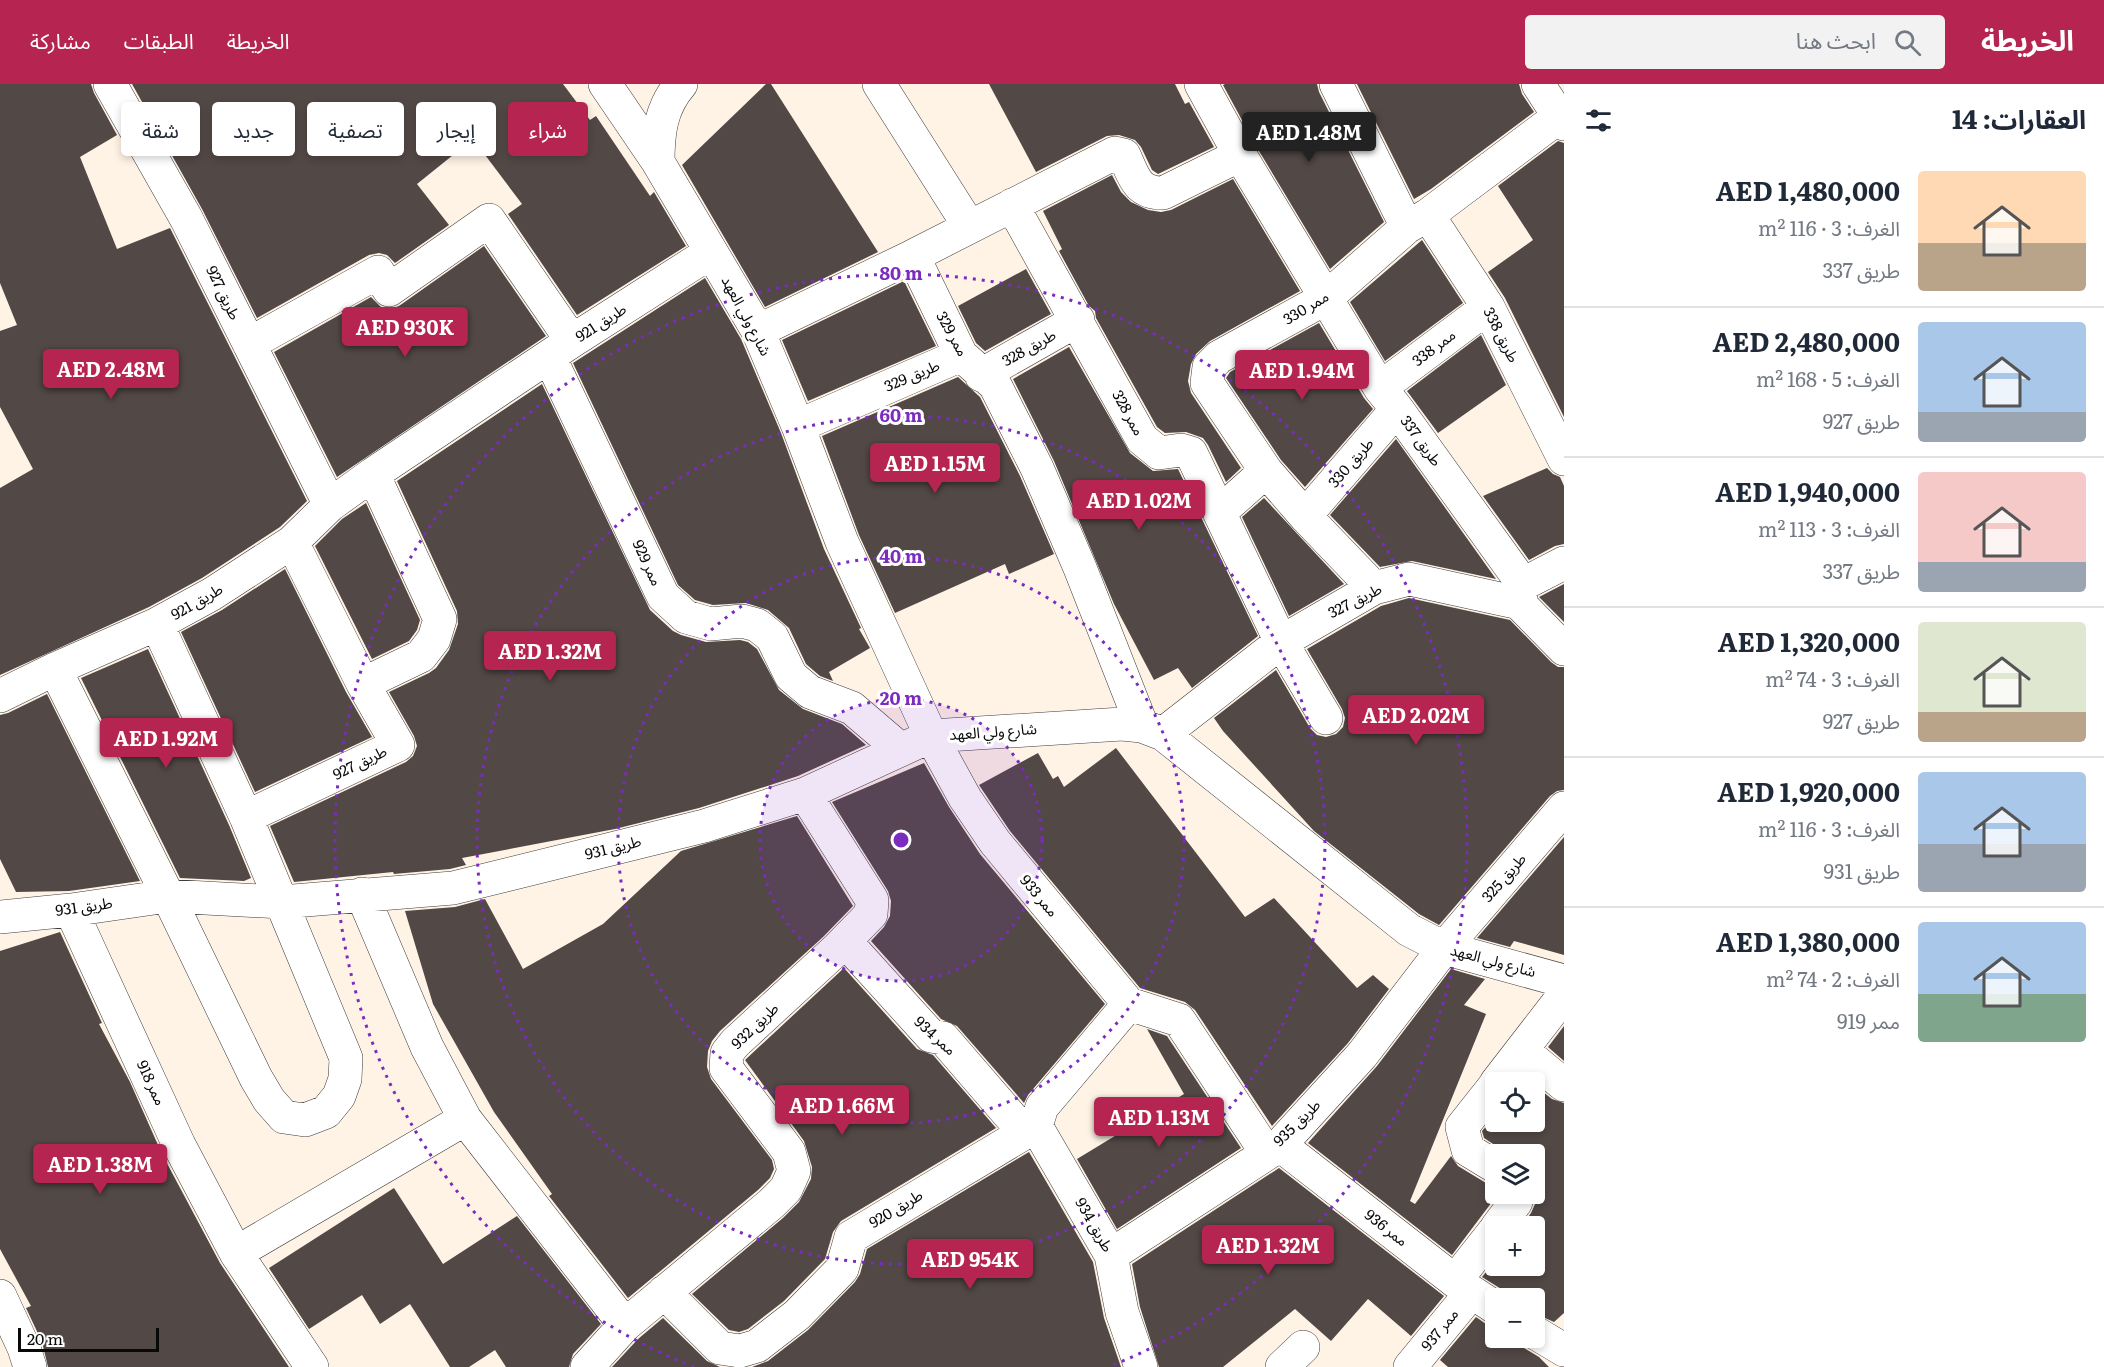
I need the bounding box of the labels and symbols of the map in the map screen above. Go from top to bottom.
pin: AED 1.48M [1240,112,1378,163]
text: 80 m [879,259,923,286]
street label: طريق 927 [201,261,247,323]
street label: شارع ولي العهد [715,271,778,361]
street label: ممر 330 [1278,284,1333,329]
street label: طريق 921 [570,297,630,347]
street label: طريق 338 [1479,303,1526,366]
street label: ممر 329 [931,306,975,360]
pin: AED 930K [343,307,467,358]
street label: طريق 328 [997,322,1060,371]
street label: ممر 338 [1406,323,1460,371]
pin: AED 2.48M [42,349,180,400]
pin: AED 1.94M [1233,350,1371,401]
street label: طريق 329 [880,353,943,397]
street label: ممر 328 [1107,385,1151,439]
text: 60 m [879,401,923,428]
street label: طريق 337 [1396,410,1449,470]
street label: طريق 330 [1322,432,1378,492]
pin: AED 1.15M [866,443,1004,494]
pin: AED 1.02M [1070,480,1208,531]
street label: ممر 929 [628,535,669,589]
text: 40 m [879,542,923,569]
street label: طريق 327 [1323,576,1385,623]
street label: طريق 921 [166,577,227,625]
pin: AED 1.32M [481,631,619,682]
text: 20 m [880,684,922,711]
pin: AED 2.02M [1347,695,1485,746]
street label: شارع ولي العهد [948,716,1038,747]
pin: AED 1.92M [97,718,235,769]
street label: طريق 927 [328,739,390,785]
street label: طريق 931 [582,828,643,865]
centre of rings [891,830,911,850]
street label: طريق 325 [1475,848,1531,907]
street label: ممر 933 [1016,869,1065,921]
street label: طريق 931 [54,890,114,921]
street label: شارع ولي العهد [1448,937,1539,984]
street label: طريق 932 [725,996,783,1053]
street label: ممر 934 [910,1010,962,1060]
street label: ممر 918 [132,1056,173,1109]
pin: AED 1.66M [773,1085,911,1136]
street label: طريق 935 [1267,1093,1325,1151]
pin: AED 1.13M [1090,1097,1228,1148]
pin: AED 1.38M [31,1144,169,1195]
street label: طريق 920 [864,1183,927,1233]
street label: طريق 934 [1070,1193,1120,1256]
street label: ممر 936 [1360,1203,1414,1251]
pin: AED 1.32M [1199,1225,1337,1276]
pin: AED 954K [908,1239,1032,1290]
street label: ممر 937 [1415,1303,1463,1355]
scale bar [18,1325,159,1352]

